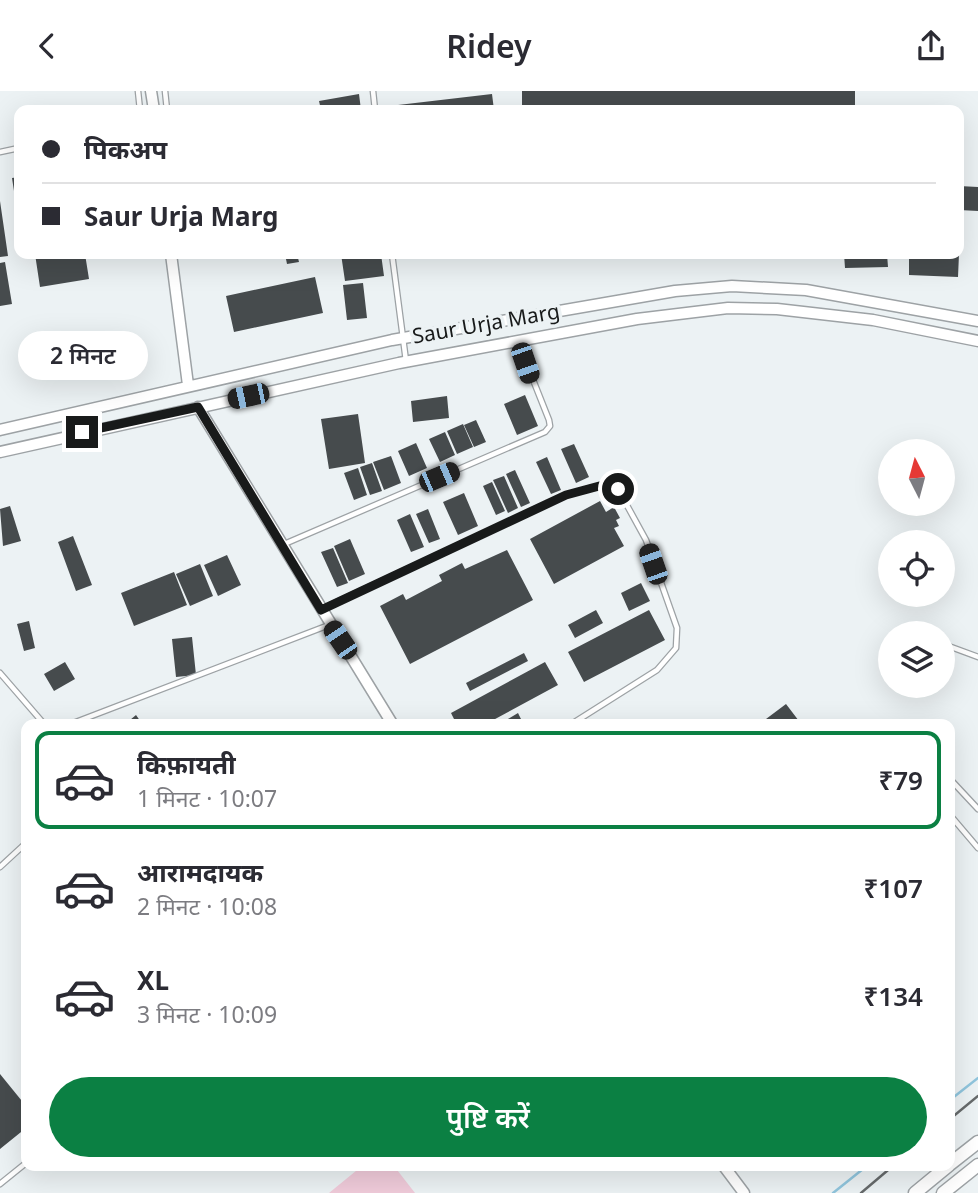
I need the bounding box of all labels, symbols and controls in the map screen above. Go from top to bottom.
text: Ridey [446,24,532,67]
icon: back [28,27,66,65]
icon: share [912,27,950,65]
text: पिकअप [84,131,167,167]
text: Saur Urja Marg [84,198,278,234]
street label: Saur Urja Marg [410,296,562,350]
callout: 2 मिनट [17,331,147,379]
text: 2 मिनट [50,339,116,371]
car [509,340,542,386]
car [226,381,271,411]
route end [66,416,98,448]
north arrow [878,439,956,516]
map controls [878,439,955,698]
car [416,459,463,495]
route start [602,473,634,505]
button: locate [878,530,955,607]
car [637,541,670,587]
car [320,617,361,663]
button: layers [878,621,955,698]
text: किफ़ायती [137,746,236,782]
icon: car [53,749,116,812]
text: ₹79 [878,762,923,798]
text: 1 मिनट · 10:07 [137,782,277,814]
text: आरामदायक [137,854,263,890]
icon: car [53,857,116,920]
text: ₹107 [864,870,923,906]
text: 2 मिनट · 10:08 [137,890,277,922]
text: XL [137,962,169,998]
icon: car [53,965,116,1028]
text: ₹134 [864,978,923,1014]
text: 3 मिनट · 10:09 [137,998,277,1030]
button: पुष्टि करें [49,1077,927,1157]

